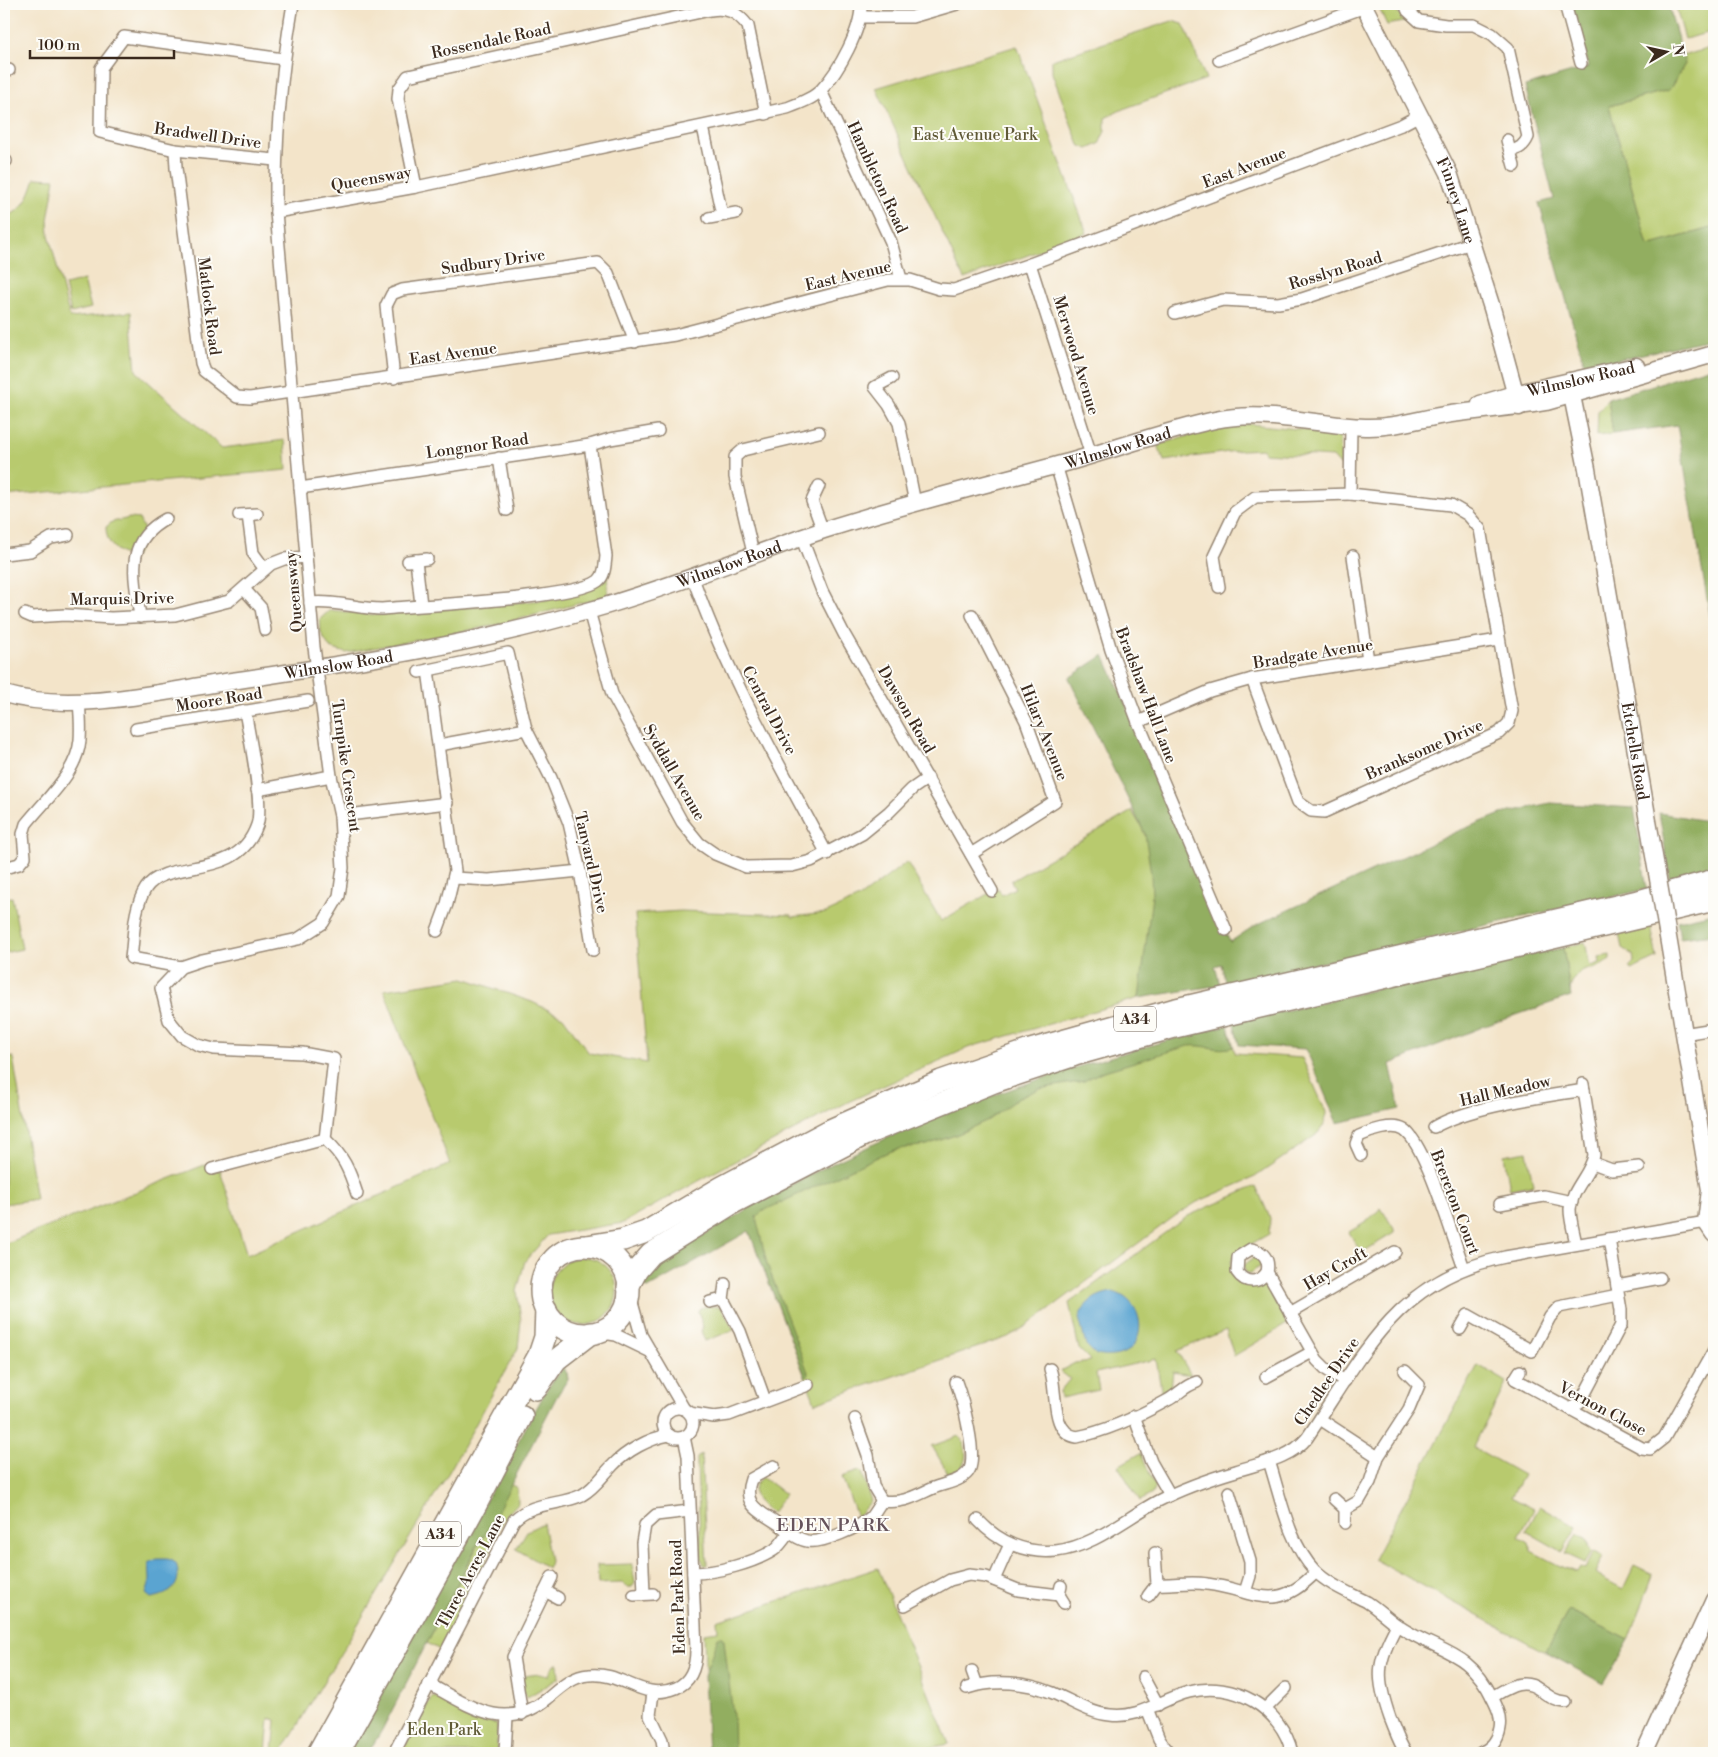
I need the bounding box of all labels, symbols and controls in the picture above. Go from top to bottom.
street label: Rossendale Road [429,19,553,63]
scale bar [30,28,174,60]
north arrow [1640,28,1690,78]
text: 100 m [38,36,80,55]
text: N [1668,43,1688,57]
street label: Bradwell Drive [152,118,263,153]
street label: Hambleton Road [842,118,912,237]
park label: East Avenue Park [913,125,1039,145]
street label: East Avenue [1200,143,1289,193]
street label: Finney Lane [1432,154,1480,246]
street label: Queensway [329,162,413,196]
street label: Sudbury Drive [440,245,546,279]
street label: Rosslyn Road [1286,247,1384,295]
street label: Matlock Road [193,256,225,356]
street label: East Avenue [803,256,893,296]
street label: Merwood Avenue [1048,293,1104,417]
street label: East Avenue [408,338,498,370]
street label: Wilmslow Road [1524,358,1637,402]
street label: Wilmslow Road [1062,423,1173,474]
street label: Longnor Road [425,429,530,463]
street label: Wilmslow Road [673,537,784,593]
street label: Queensway [280,550,308,633]
street label: Marquis Drive [70,588,174,610]
street label: Bradshaw Hall Lane [1111,624,1181,766]
street label: Bradgate Avenue [1251,635,1375,674]
street label: Wilmslow Road [282,646,395,684]
street label: Dawson Road [873,662,939,757]
street label: Central Drive [737,663,801,758]
street label: Hilary Avenue [1016,681,1072,784]
street label: Moore Road [174,683,264,717]
street label: Turnpike Crescent [327,698,365,834]
street label: Etchells Road [1617,701,1653,802]
street label: Branksome Drive [1361,715,1486,785]
street label: Syddall Avenue [638,721,710,824]
street label: Tanyard Drive [570,810,612,915]
road number: A34 [1114,1006,1156,1032]
street label: Hall Meadow [1458,1071,1554,1111]
street label: Brereton Court [1426,1146,1484,1258]
street label: Hay Croft [1300,1242,1371,1295]
street label: Chedlee Drive [1290,1333,1364,1430]
street label: Vernon Close [1554,1377,1650,1440]
street label: Three Acres Lane [432,1511,509,1632]
district label: EDEN PARK [776,1514,891,1537]
road number: A34 [419,1522,461,1546]
street label: Eden Park Road [666,1539,690,1655]
park label: Eden Park [407,1720,483,1740]

